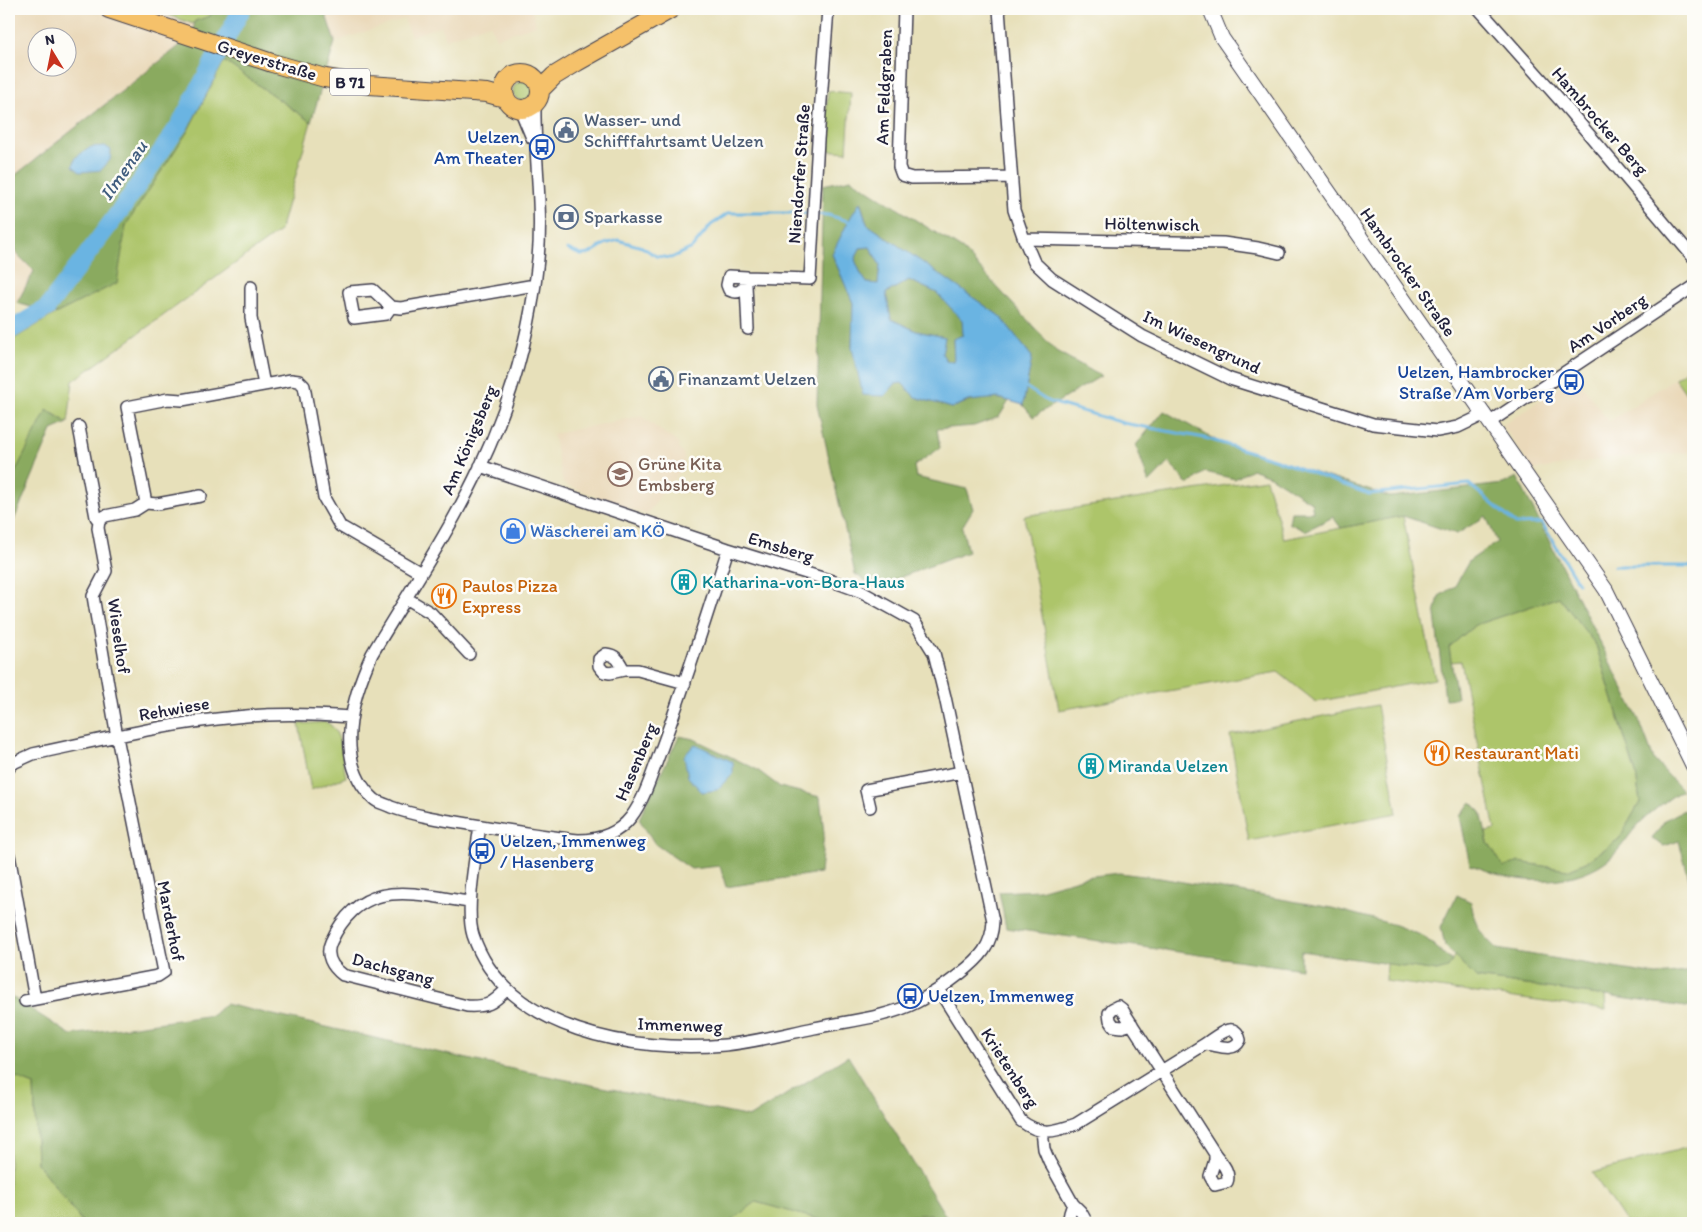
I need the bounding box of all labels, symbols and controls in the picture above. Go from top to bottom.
north arrow [28,28,78,78]
street label: Am Feldgraben [871,29,897,145]
text: N [44,30,56,49]
street label: Greyerstraße [214,34,320,86]
street label: Hambrocker Berg [1547,62,1654,180]
road number: B 71 [330,68,370,95]
street label: Niendorfer Straße [783,103,815,245]
place label: Wasser- und Schifffahrtsamt Uelzen [584,109,764,152]
public building icon: Wasser- und Schifffahrtsamt Uelzen [553,117,579,143]
place label: Uelzen, Am Theater [434,126,525,169]
bus stop icon: Uelzen, Am Theater [529,134,555,160]
water label: Ilmenau [95,136,152,205]
street label: Hambrocker Straße [1355,203,1461,341]
bank icon: Sparkasse [553,204,579,230]
place label: Sparkasse [584,206,663,228]
street label: Höltenwisch [1104,212,1200,236]
street label: Am Vorberg [1563,288,1652,358]
street label: Im Wiesengrund [1140,305,1264,379]
place label: Uelzen, Hambrocker Straße /Am Vorberg [1397,361,1555,404]
public building icon: Finanzamt Uelzen [648,366,674,392]
place label: Finanzamt Uelzen [678,368,817,390]
bus stop icon: Uelzen, Hambrocker Straße /Am Vorberg [1558,369,1584,395]
street label: Am Königsberg [436,381,502,498]
place label: Grüne Kita Embsberg [638,453,722,496]
school or university icon: Grüne Kita Embsberg [607,461,633,487]
shop icon: Wäscherei am KÖ [500,518,526,544]
place label: Wäscherei am KÖ [530,520,665,542]
street label: Emsberg [746,527,817,568]
building icon: Katharina-von-Bora-Haus [671,569,697,595]
place label: Katharina-von-Bora-Haus [702,571,905,593]
place label: Paulos Pizza Express [462,575,558,618]
restaurant icon: Paulos Pizza Express [431,583,457,609]
street label: Wieselhof [103,597,135,675]
street label: Rehwiese [137,692,211,726]
street label: Hasenberg [610,719,663,804]
restaurant icon: Restaurant Mati [1424,740,1450,766]
place label: Restaurant Mati [1454,742,1579,764]
building icon: Miranda Uelzen [1078,753,1104,779]
place label: Miranda Uelzen [1108,755,1228,777]
place label: Uelzen, Immenweg / Hasenberg [500,830,647,873]
bus stop icon: Uelzen, Immenweg / Hasenberg [469,838,495,864]
street label: Marderhof [152,879,190,963]
street label: Dachsgang [350,948,437,991]
bus stop icon: Uelzen, Immenweg [897,983,923,1009]
place label: Uelzen, Immenweg [928,985,1075,1007]
street label: Immenweg [637,1013,724,1038]
street label: Krietenberg [976,1024,1044,1113]

